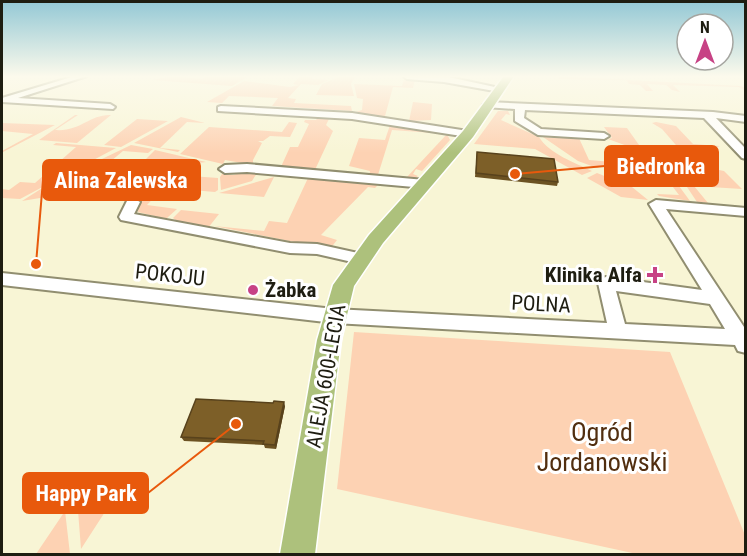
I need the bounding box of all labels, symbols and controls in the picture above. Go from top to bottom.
north arrow [675,12,735,72]
text: N [700,18,710,37]
callout: Biedronka [605,146,718,186]
text: Biedronka [617,154,705,179]
callout: Alina Zalewska [43,160,200,200]
text: Alina Zalewska [54,168,188,193]
street label: POKOJU [134,259,206,291]
place label: Klinika Alfa [545,263,642,287]
marker: Klinika Alfa [646,266,664,284]
place label: Żabka [265,278,316,302]
marker: Żabka [246,283,260,297]
street label: POLNA [511,290,571,318]
street label: ALEJA 600-LECIA [302,302,350,450]
park label: Ogród Jordanowski [537,417,667,477]
callout: Happy Park [23,473,148,513]
text: Happy Park [36,481,137,506]

